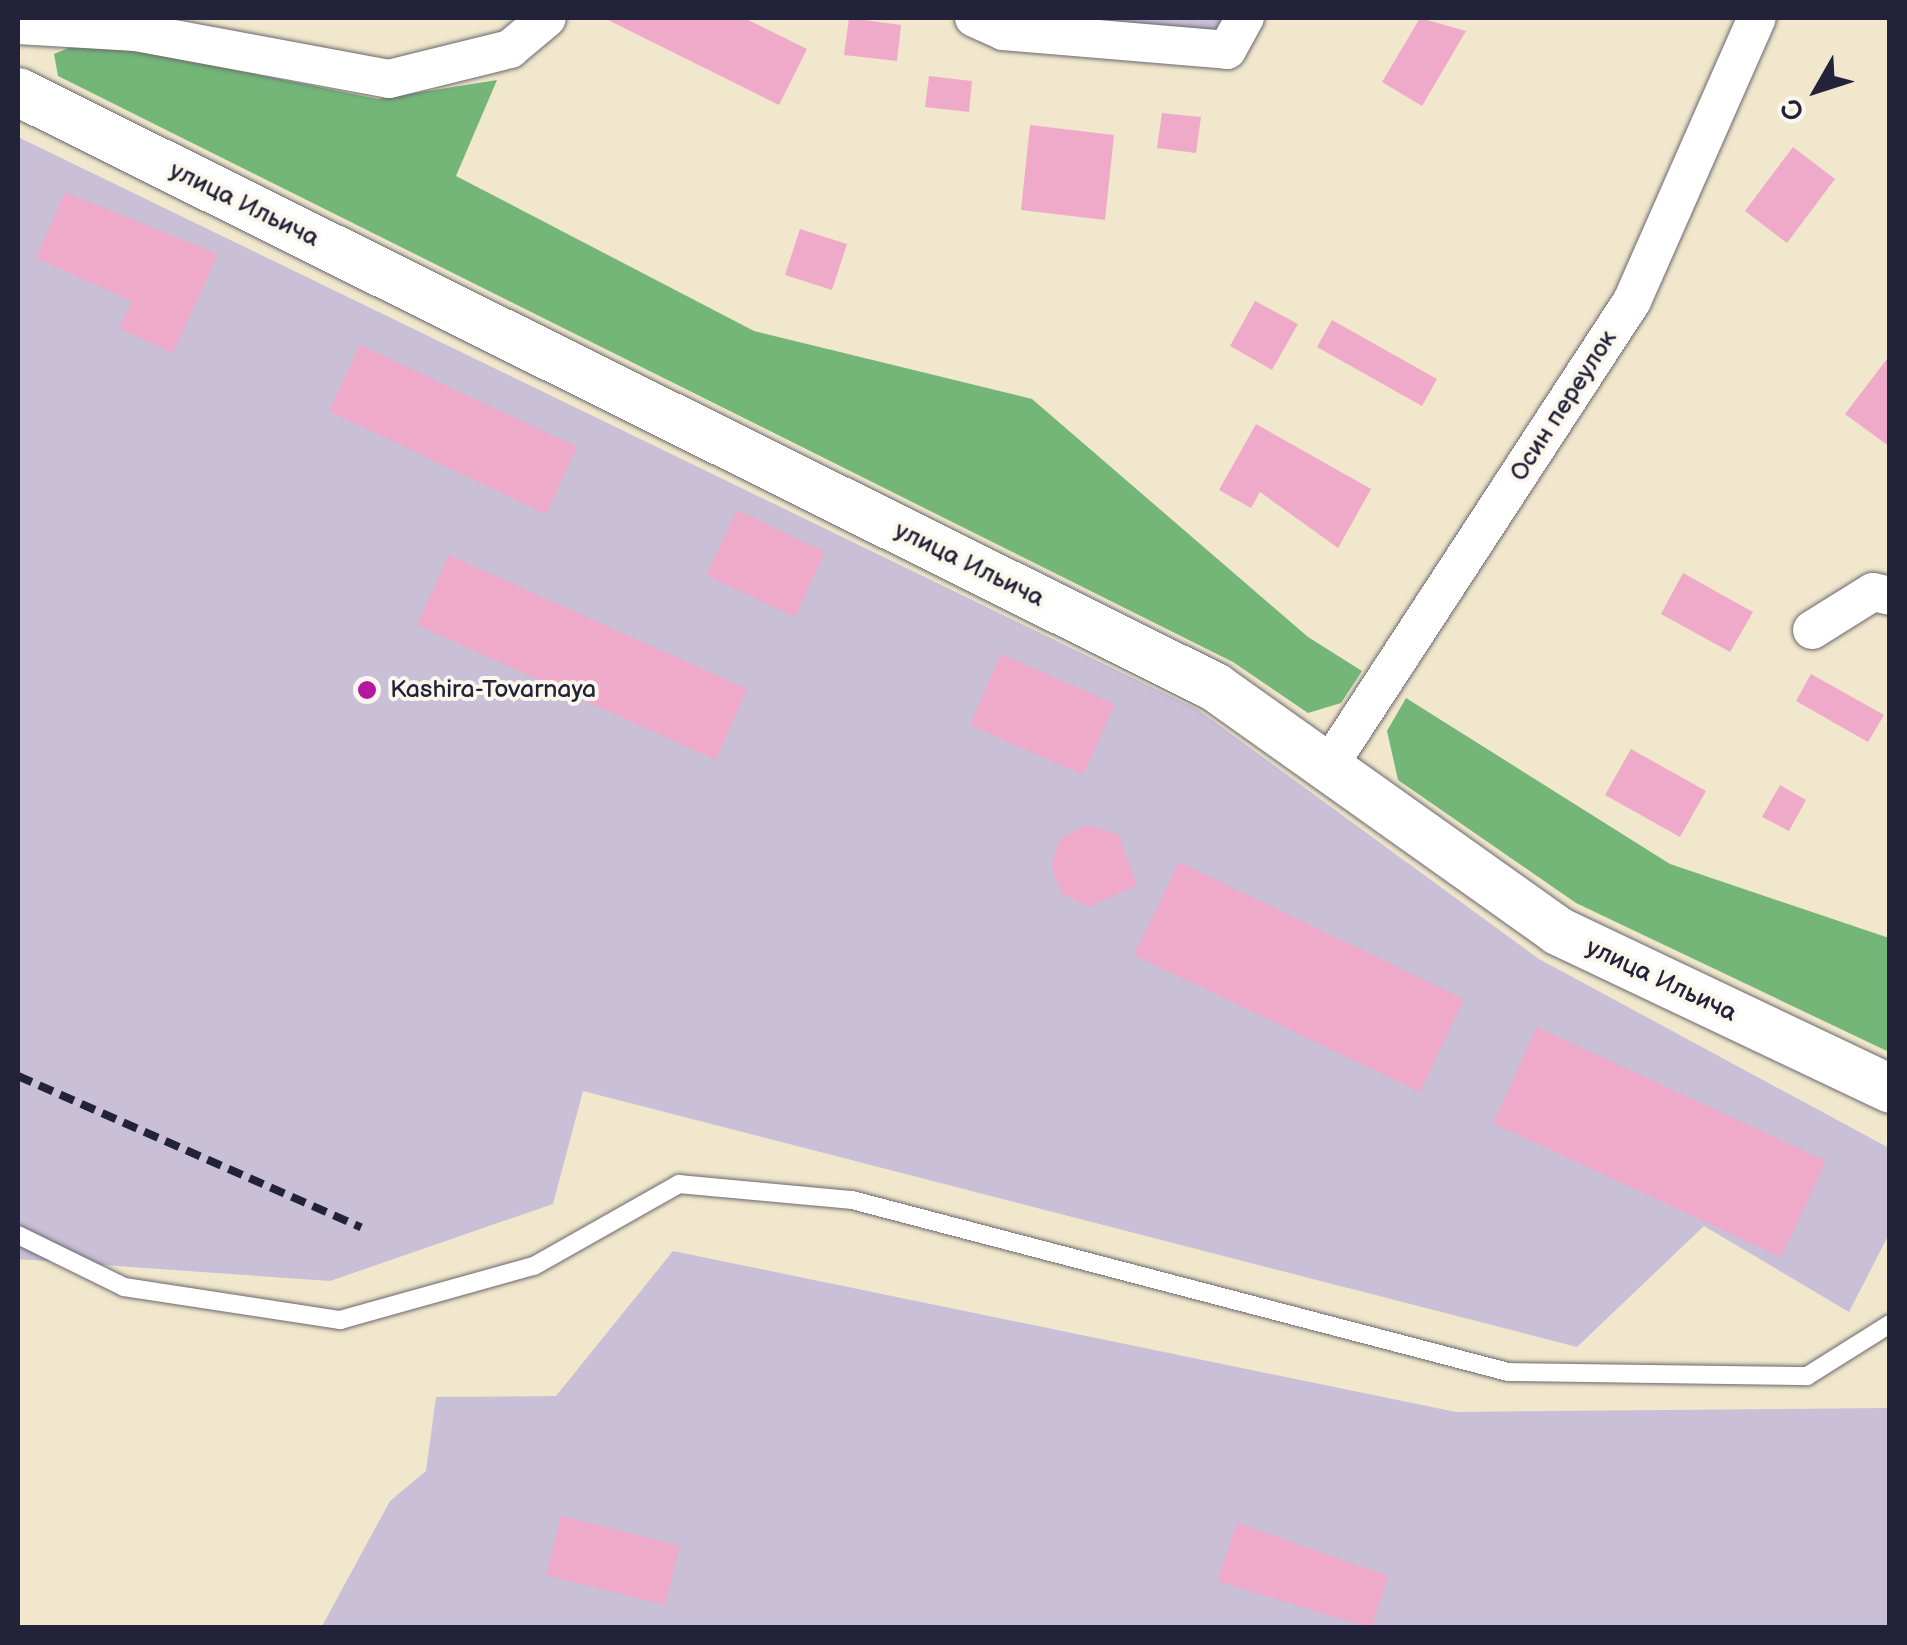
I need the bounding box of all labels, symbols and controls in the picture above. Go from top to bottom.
north arrow [1767,40,1867,140]
text: С [1774,91,1812,127]
street label: улица Ильича [164,156,324,254]
street label: Осин переулок [1504,325,1624,487]
street label: улица Ильича [889,516,1049,614]
place label: Kashira-Tovarnaya [390,675,596,705]
marker: Kashira-Tovarnaya [354,677,380,703]
street label: улица Ильича [1581,933,1741,1029]

